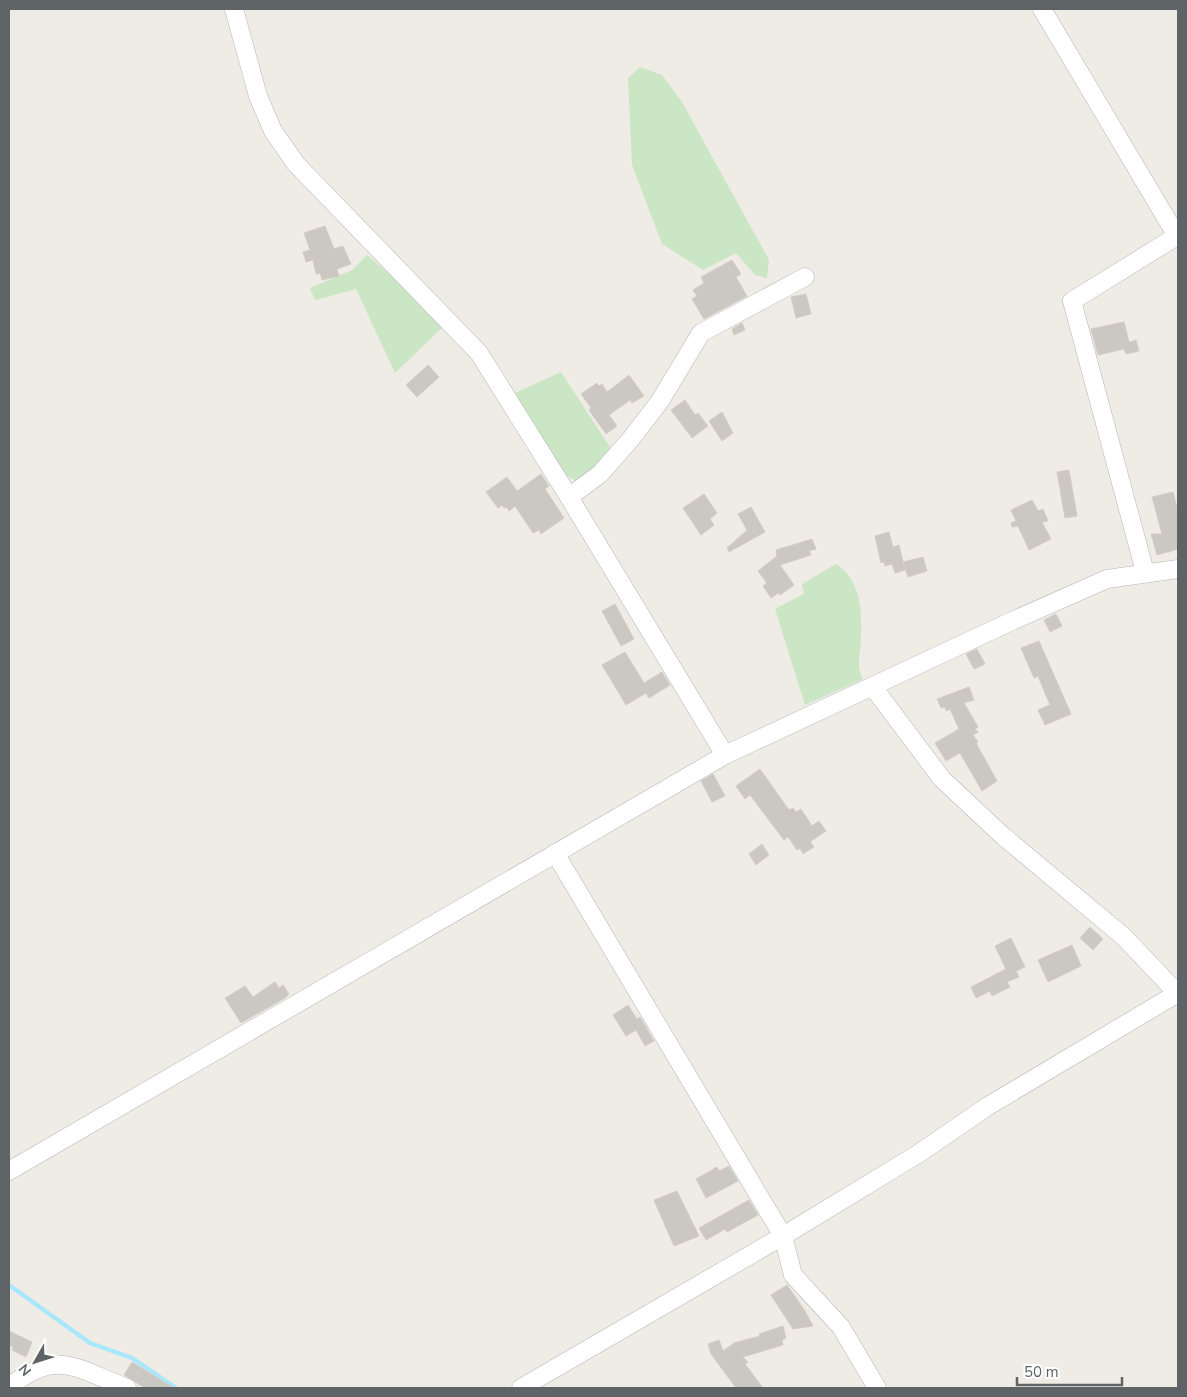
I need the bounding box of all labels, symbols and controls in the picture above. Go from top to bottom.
north arrow [10,1337,60,1387]
scale bar [1017,1354,1122,1386]
text: N [15,1360,36,1380]
text: 50 m [1024,1362,1059,1382]

